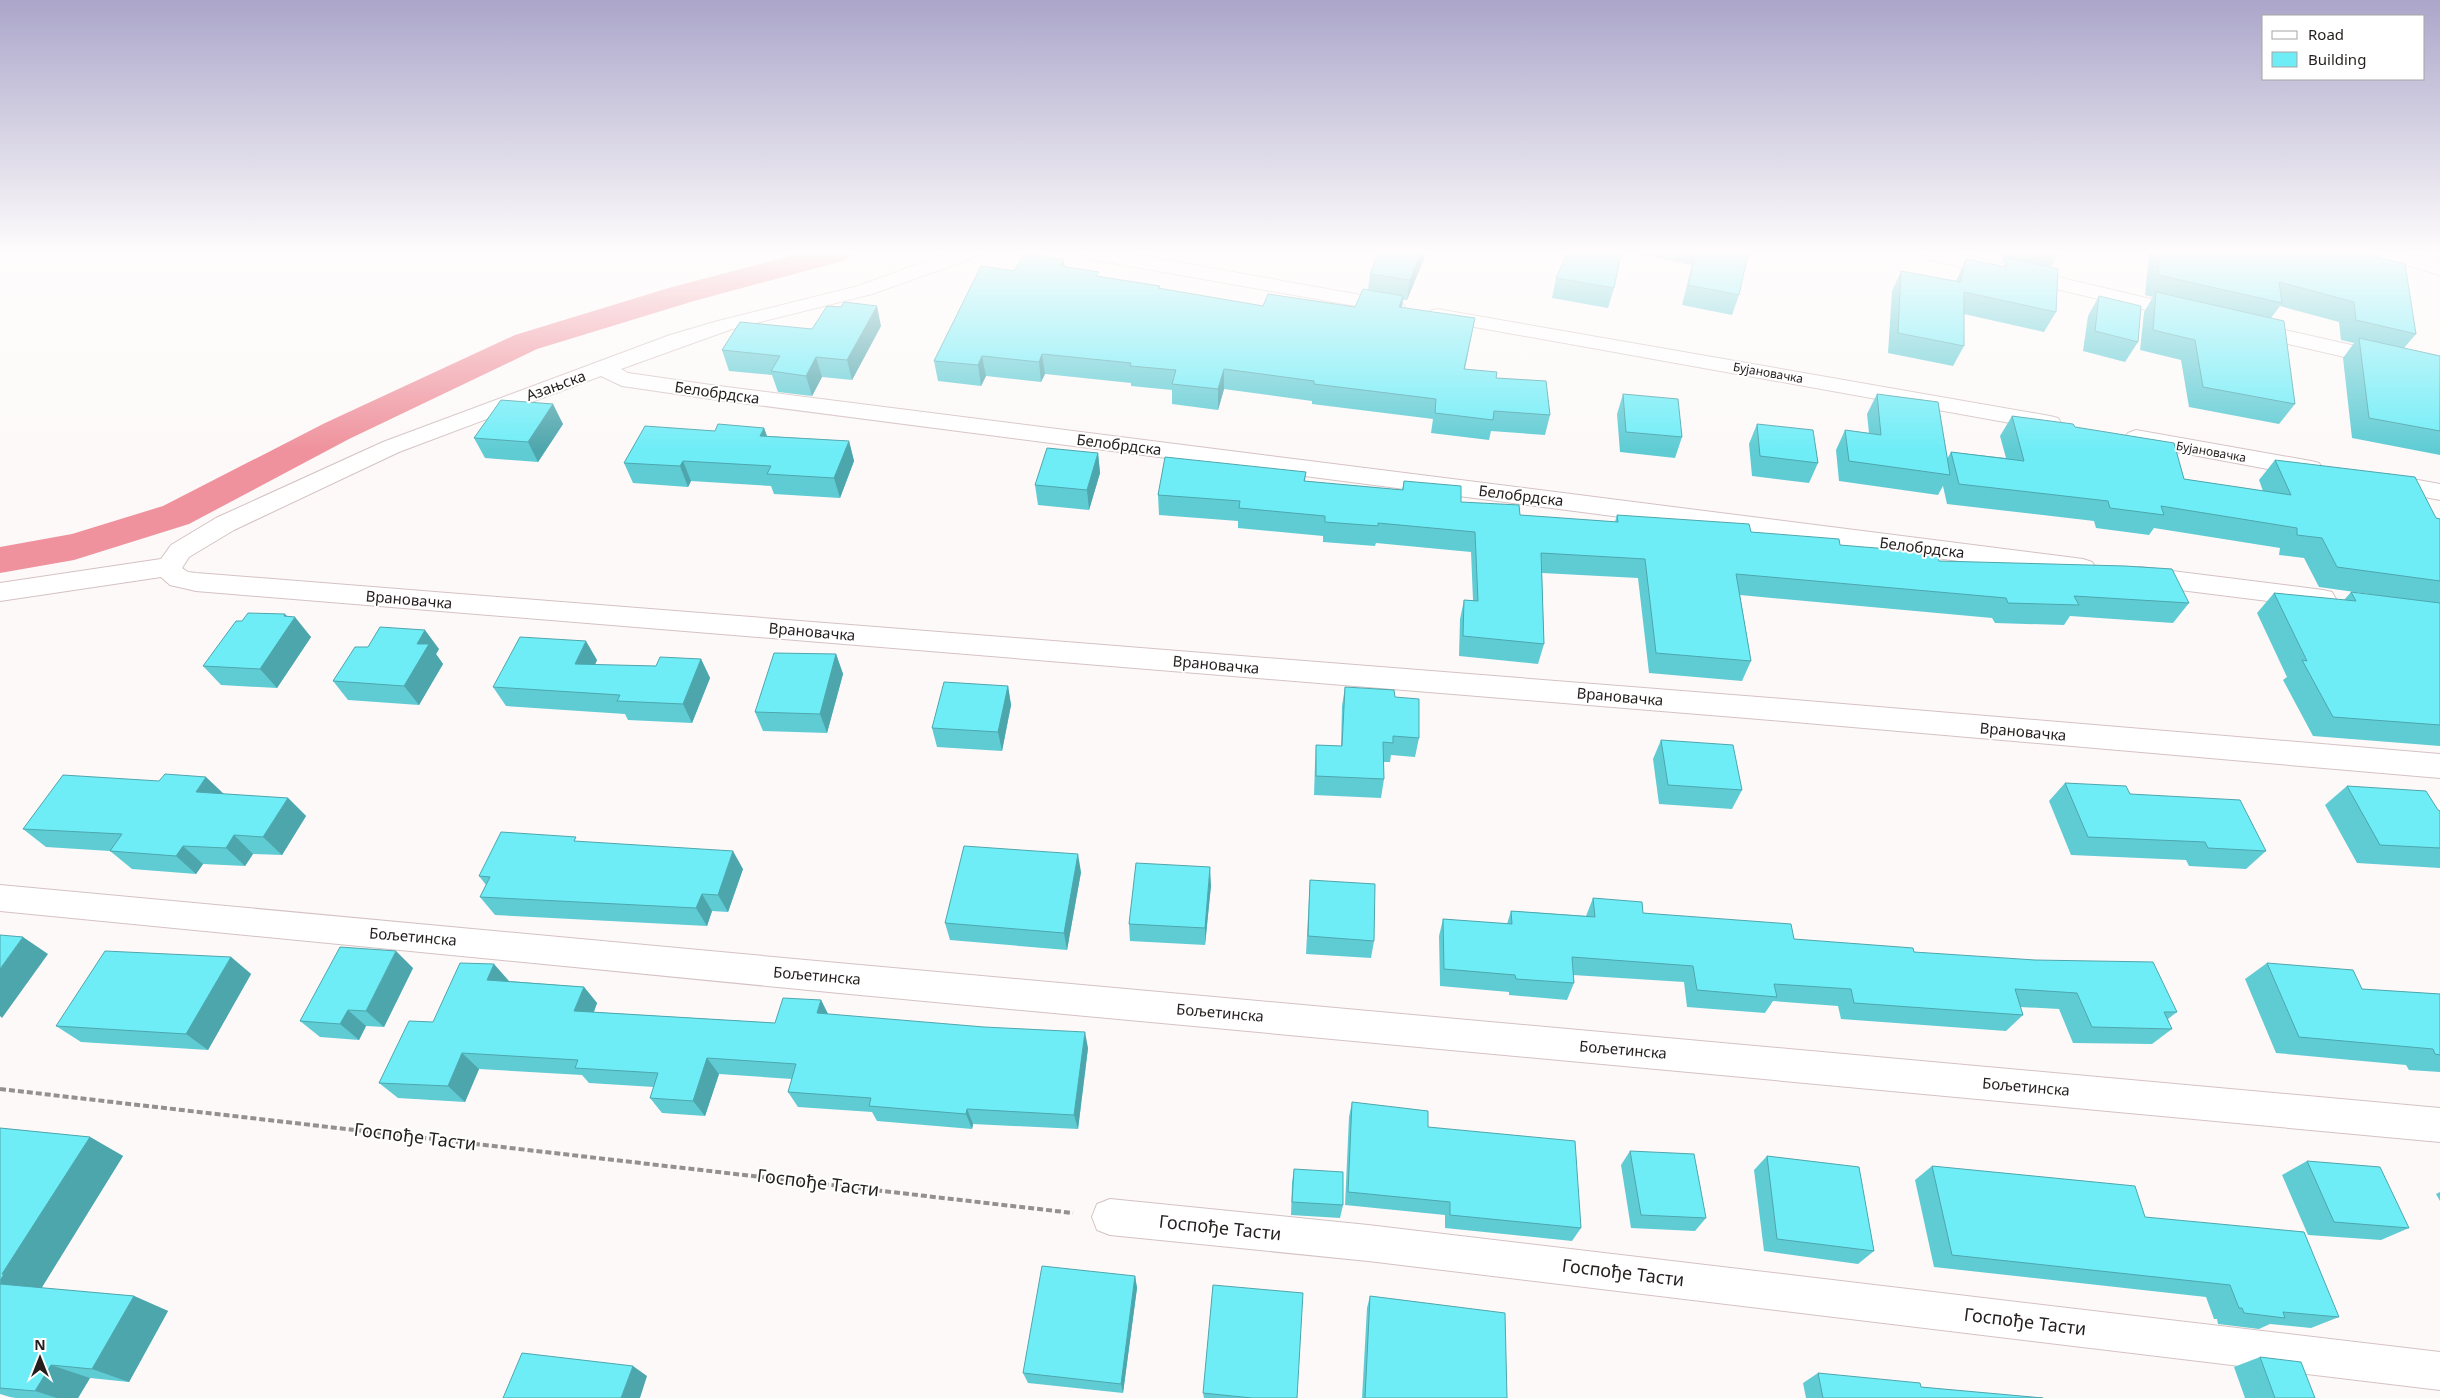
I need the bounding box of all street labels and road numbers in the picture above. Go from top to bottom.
street label: Бујановачка [1732,358,1804,387]
street label: Азањска [523,365,588,405]
street label: Белобрдска [673,376,761,408]
street label: Белобрдска [1075,429,1163,459]
street label: Бујановачка [2175,437,2247,466]
street label: Белобрдска [1477,480,1565,510]
street label: Белобрдска [1878,532,1966,562]
street label: Врановачка [365,585,453,613]
street label: Врановачка [768,617,856,645]
street label: Врановачка [1172,650,1260,678]
street label: Врановачка [1576,682,1664,710]
street label: Врановачка [1979,717,2067,745]
street label: Бољетинска [368,922,458,950]
street label: Бољетинска [772,961,862,989]
street label: Бољетинска [1175,998,1265,1026]
street label: Бољетинска [1578,1035,1668,1063]
street label: Бољетинска [1981,1072,2071,1100]
street label: Госпође Тасти [353,1117,478,1155]
street label: Госпође Тасти [756,1163,881,1201]
street label: Госпође Тасти [1158,1209,1283,1245]
street label: Госпође Тасти [1561,1253,1686,1291]
street label: Госпође Тасти [1963,1302,2088,1340]

